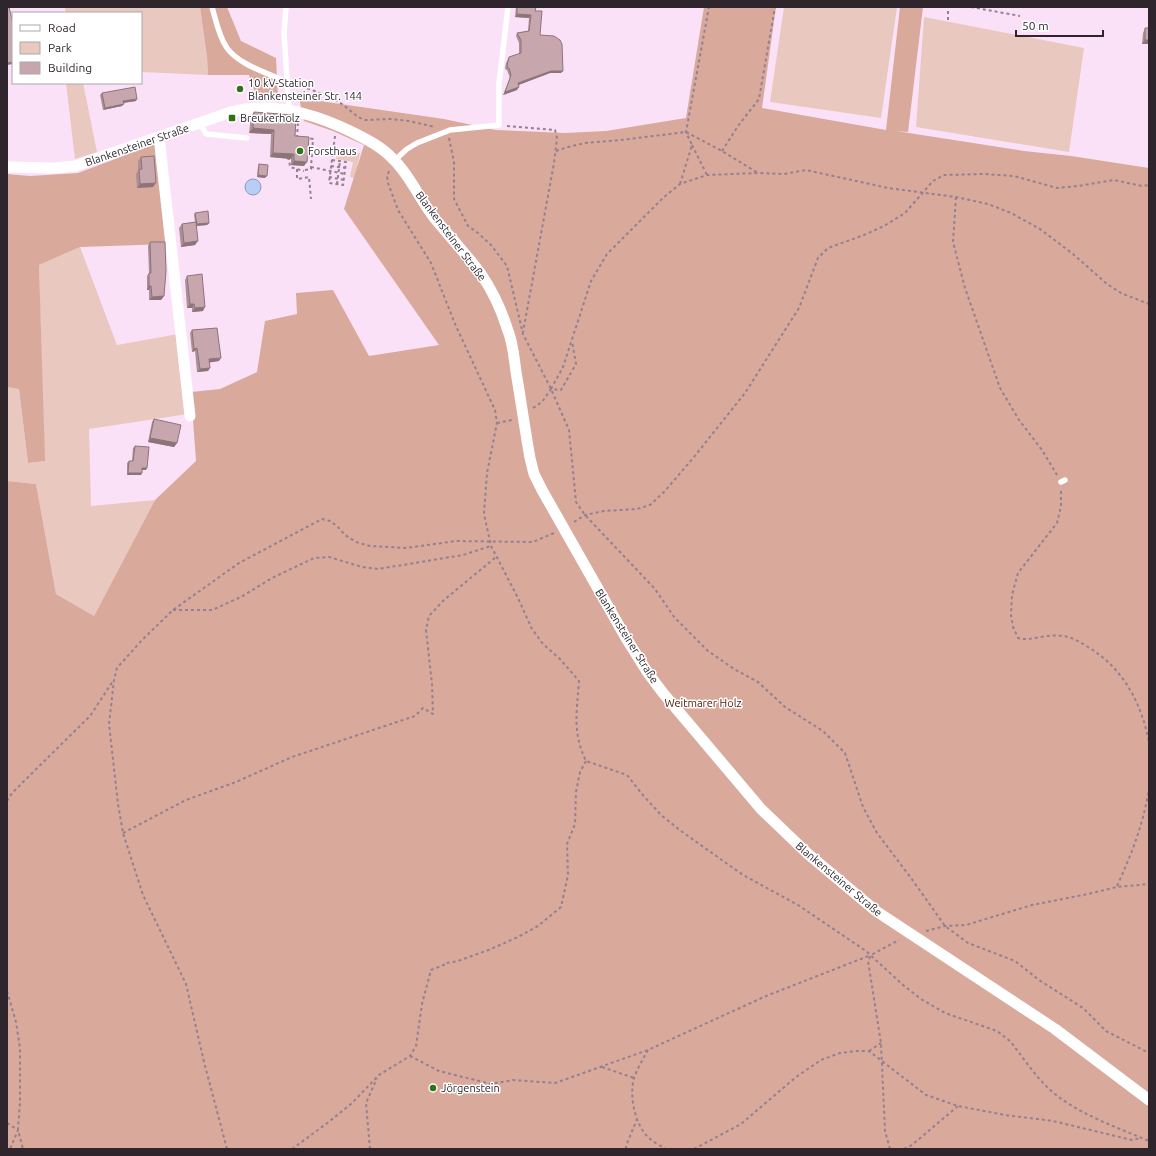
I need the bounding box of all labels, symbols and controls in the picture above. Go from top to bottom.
legend [12,12,142,84]
scale bar [1016,12,1103,38]
text: 50 m [1022,19,1049,32]
text: Road [48,21,76,34]
text: Park [48,41,72,54]
text: Building [48,61,92,74]
place label: 10 kV-Station Blankensteiner Str. 144 [248,77,362,102]
marker: 10 kV-Station Blankensteiner Str. 144 [235,84,245,94]
place label: Breukerholz [240,112,300,124]
marker: Breukerholz [227,113,237,123]
street label: Blankensteiner Straße [84,122,190,168]
place label: Forsthaus [308,145,357,157]
marker: Forsthaus [295,146,305,156]
street label: Blankensteiner Straße [413,189,489,283]
street label: Blankensteiner Straße [593,587,661,685]
park label: Weitmarer Holz [664,697,742,709]
street label: Blankensteiner Straße [793,839,885,919]
place label: Jörgenstein [441,1082,500,1094]
marker: Jörgenstein [428,1083,438,1093]

